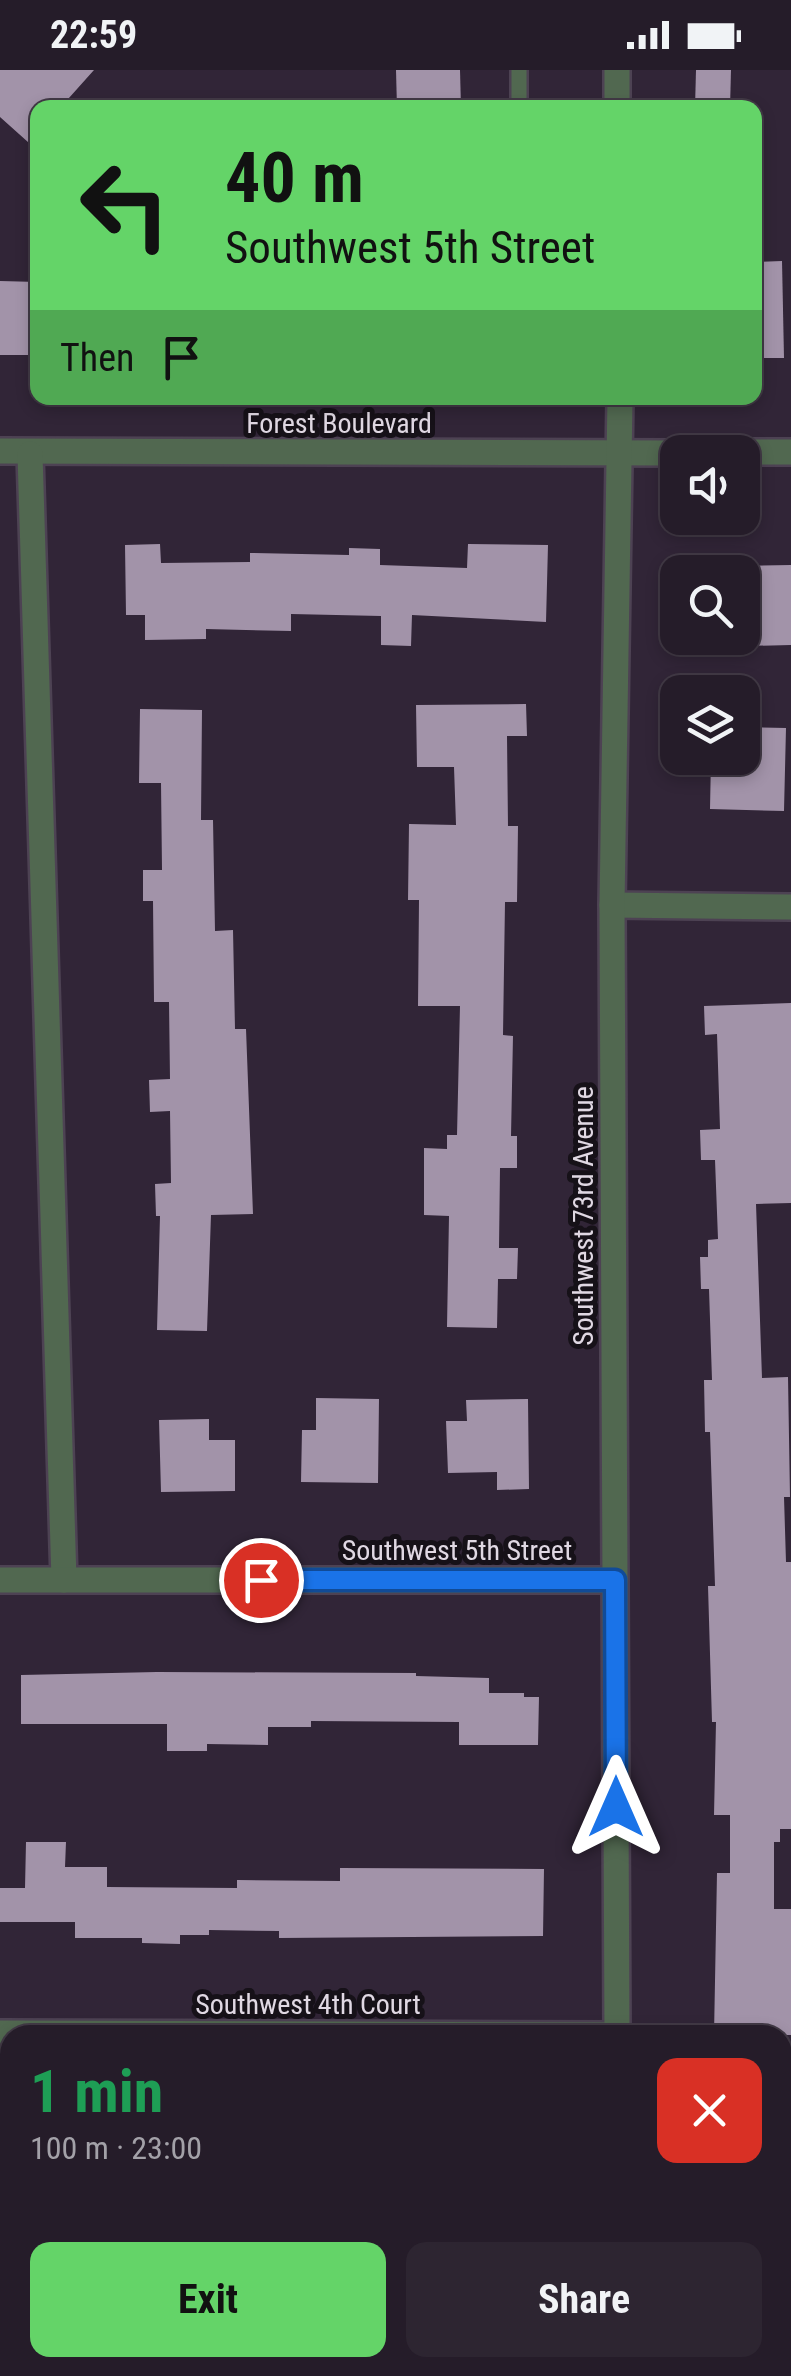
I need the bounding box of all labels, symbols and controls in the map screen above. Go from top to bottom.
text: 22:59 [50,13,137,57]
text: 40 m [225,137,364,219]
icon: left [60,140,190,270]
text: Southwest 5th Street [225,221,595,274]
icon: arrive [154,330,209,385]
text: Then [60,336,134,380]
street label: Forest Boulevard [246,407,432,440]
map controls [660,435,760,775]
button: sound [660,435,760,535]
button: search [660,555,760,655]
button: layers [660,675,760,775]
street label: Southwest 73rd Avenue [567,1086,600,1346]
street label: Southwest 5th Street [342,1534,572,1567]
pin [219,1538,304,1623]
icon: arrive [234,1553,289,1608]
position arrow [564,1755,668,1859]
street label: Southwest 4th Court [195,1988,421,2021]
text: 1 min [30,2056,163,2127]
button: close [657,2058,762,2163]
text: 100 m · 23:00 [30,2129,202,2167]
button: Exit [30,2242,386,2357]
button: Share [406,2242,762,2357]

